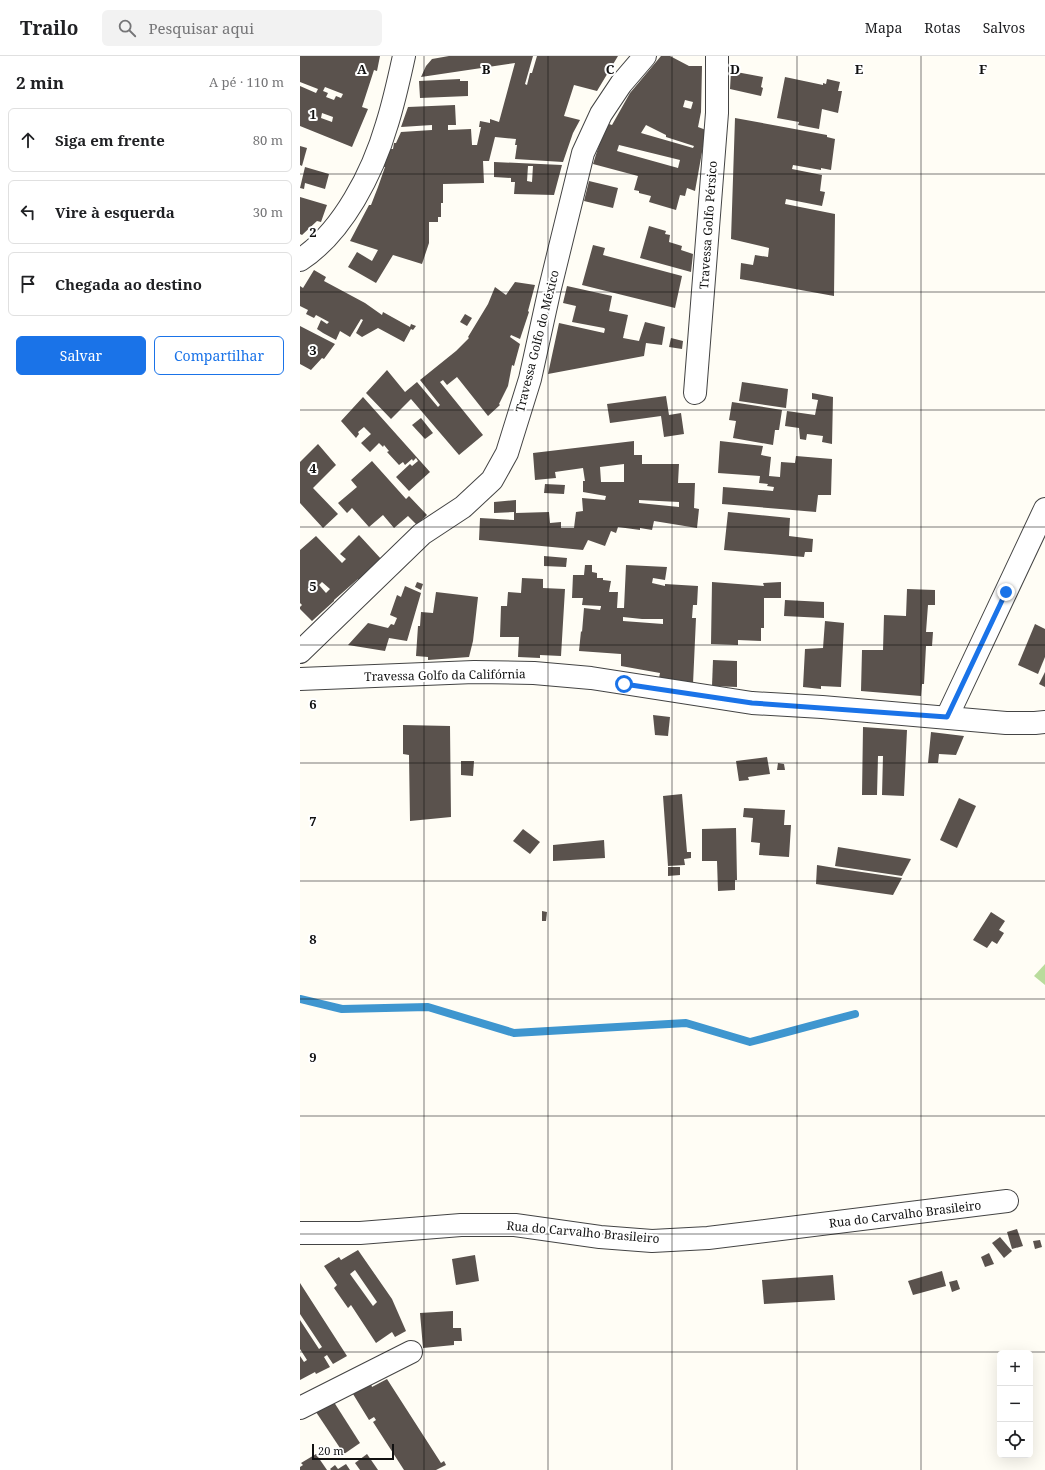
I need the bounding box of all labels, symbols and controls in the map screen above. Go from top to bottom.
search box [102,10,382,46]
text: Trailo [20,15,78,41]
icon: search [116,17,138,39]
text: Pesquisar aqui [148,18,254,38]
text: Mapa [865,18,902,37]
text: Rotas [924,18,961,37]
text: Salvos [983,18,1025,37]
text: A [357,60,367,78]
text: B [482,60,491,78]
text: C [606,60,615,78]
text: D [730,60,740,78]
text: E [855,60,864,78]
text: F [979,60,987,78]
text: 2 min [16,71,64,94]
text: A pé · 110 m [209,73,284,91]
text: 1 [309,105,317,123]
icon: ahead [17,129,39,151]
text: Siga em frente [55,130,165,150]
text: 80 m [253,131,283,149]
street label: Travessa Golfo Pérsico [695,160,721,290]
icon: left [17,201,39,223]
text: Vire à esquerda [55,202,175,222]
text: 30 m [253,203,283,221]
text: 2 [309,223,317,241]
street label: Travessa Golfo do México [511,268,563,414]
icon: arrive [17,273,39,295]
text: Chegada ao destino [55,274,202,294]
button: Salvar [16,336,146,375]
button: Compartilhar [154,336,284,375]
text: 3 [309,341,317,359]
text: 4 [309,459,317,477]
text: 5 [309,577,317,595]
route end [997,583,1015,601]
street label: Travessa Golfo da Califórnia [364,665,526,685]
route start [615,675,633,693]
text: 6 [309,695,317,713]
text: 7 [309,812,317,830]
text: 8 [309,930,317,948]
text: 9 [309,1048,317,1066]
street label: Rua do Carvalho Brasileiro [828,1196,982,1232]
street label: Rua do Carvalho Brasileiro [506,1217,660,1247]
map controls [997,1350,1033,1458]
button: + [997,1350,1033,1386]
button: − [997,1386,1033,1422]
button: locate [997,1422,1033,1458]
scale bar [312,1442,394,1461]
text: 20 m [318,1443,344,1458]

